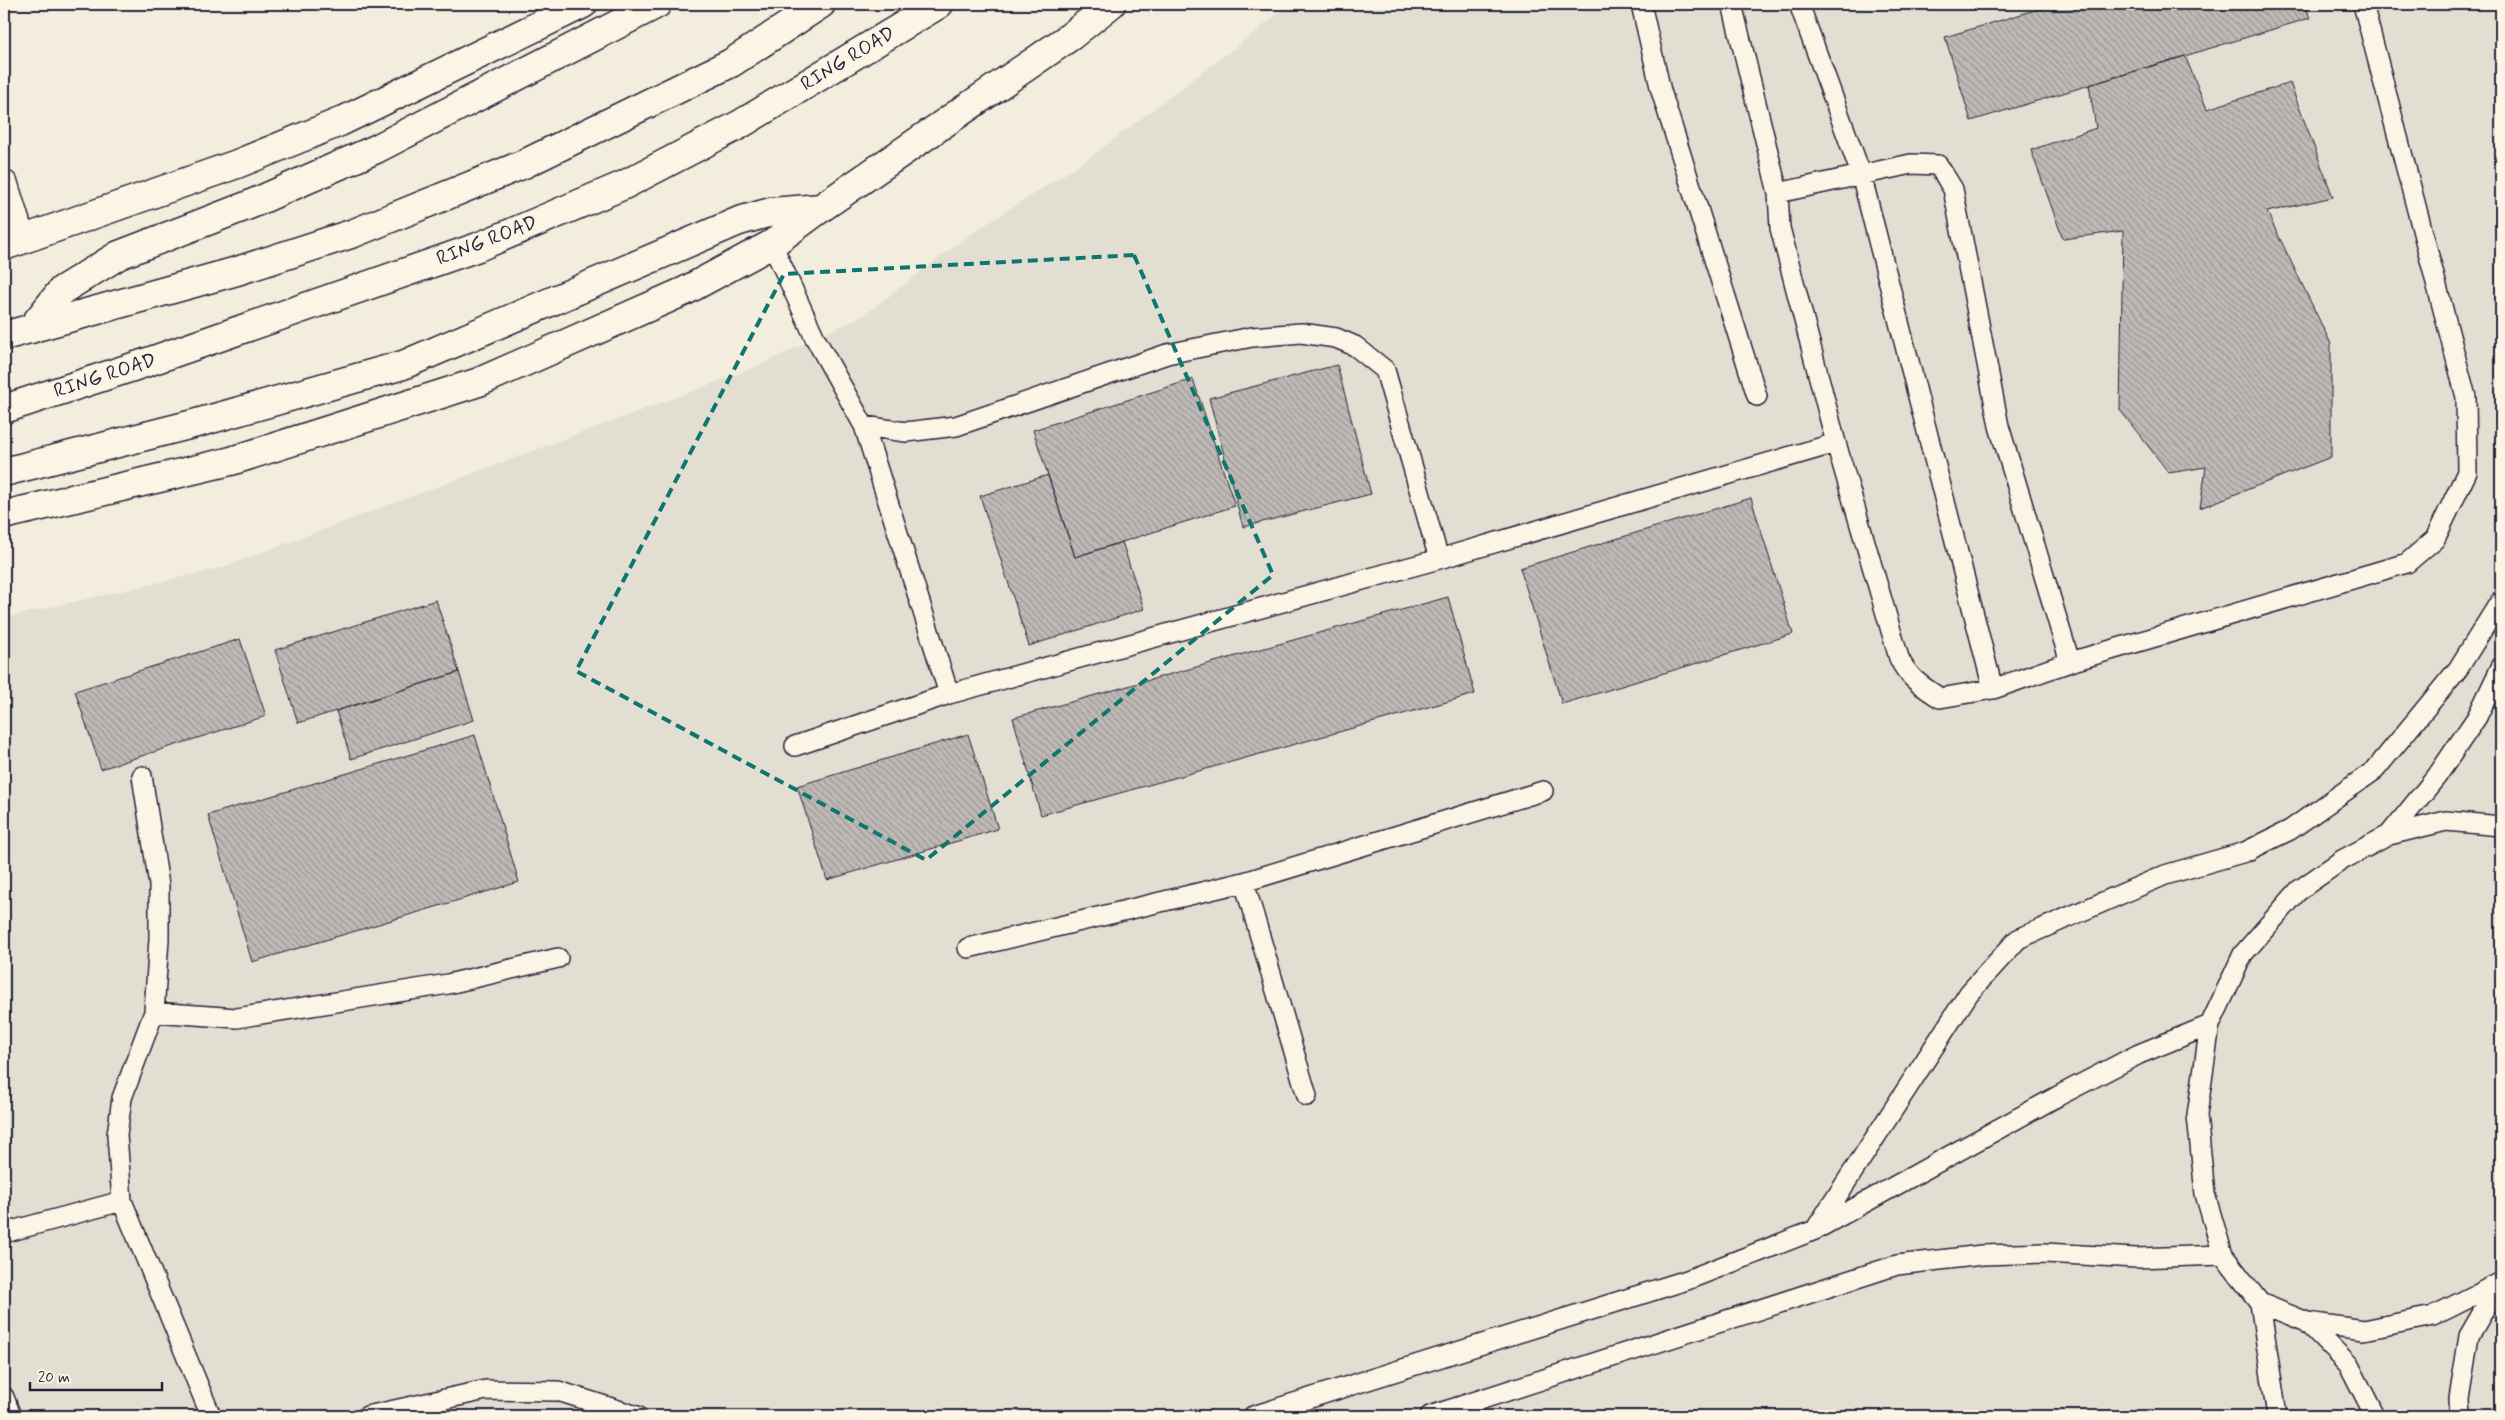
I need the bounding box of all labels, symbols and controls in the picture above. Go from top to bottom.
street label: RING ROAD [796,20,900,98]
street label: RING ROAD [433,209,541,273]
street label: RING ROAD [50,347,160,405]
scale bar [30,1360,162,1392]
text: 20 m [38,1368,70,1388]

